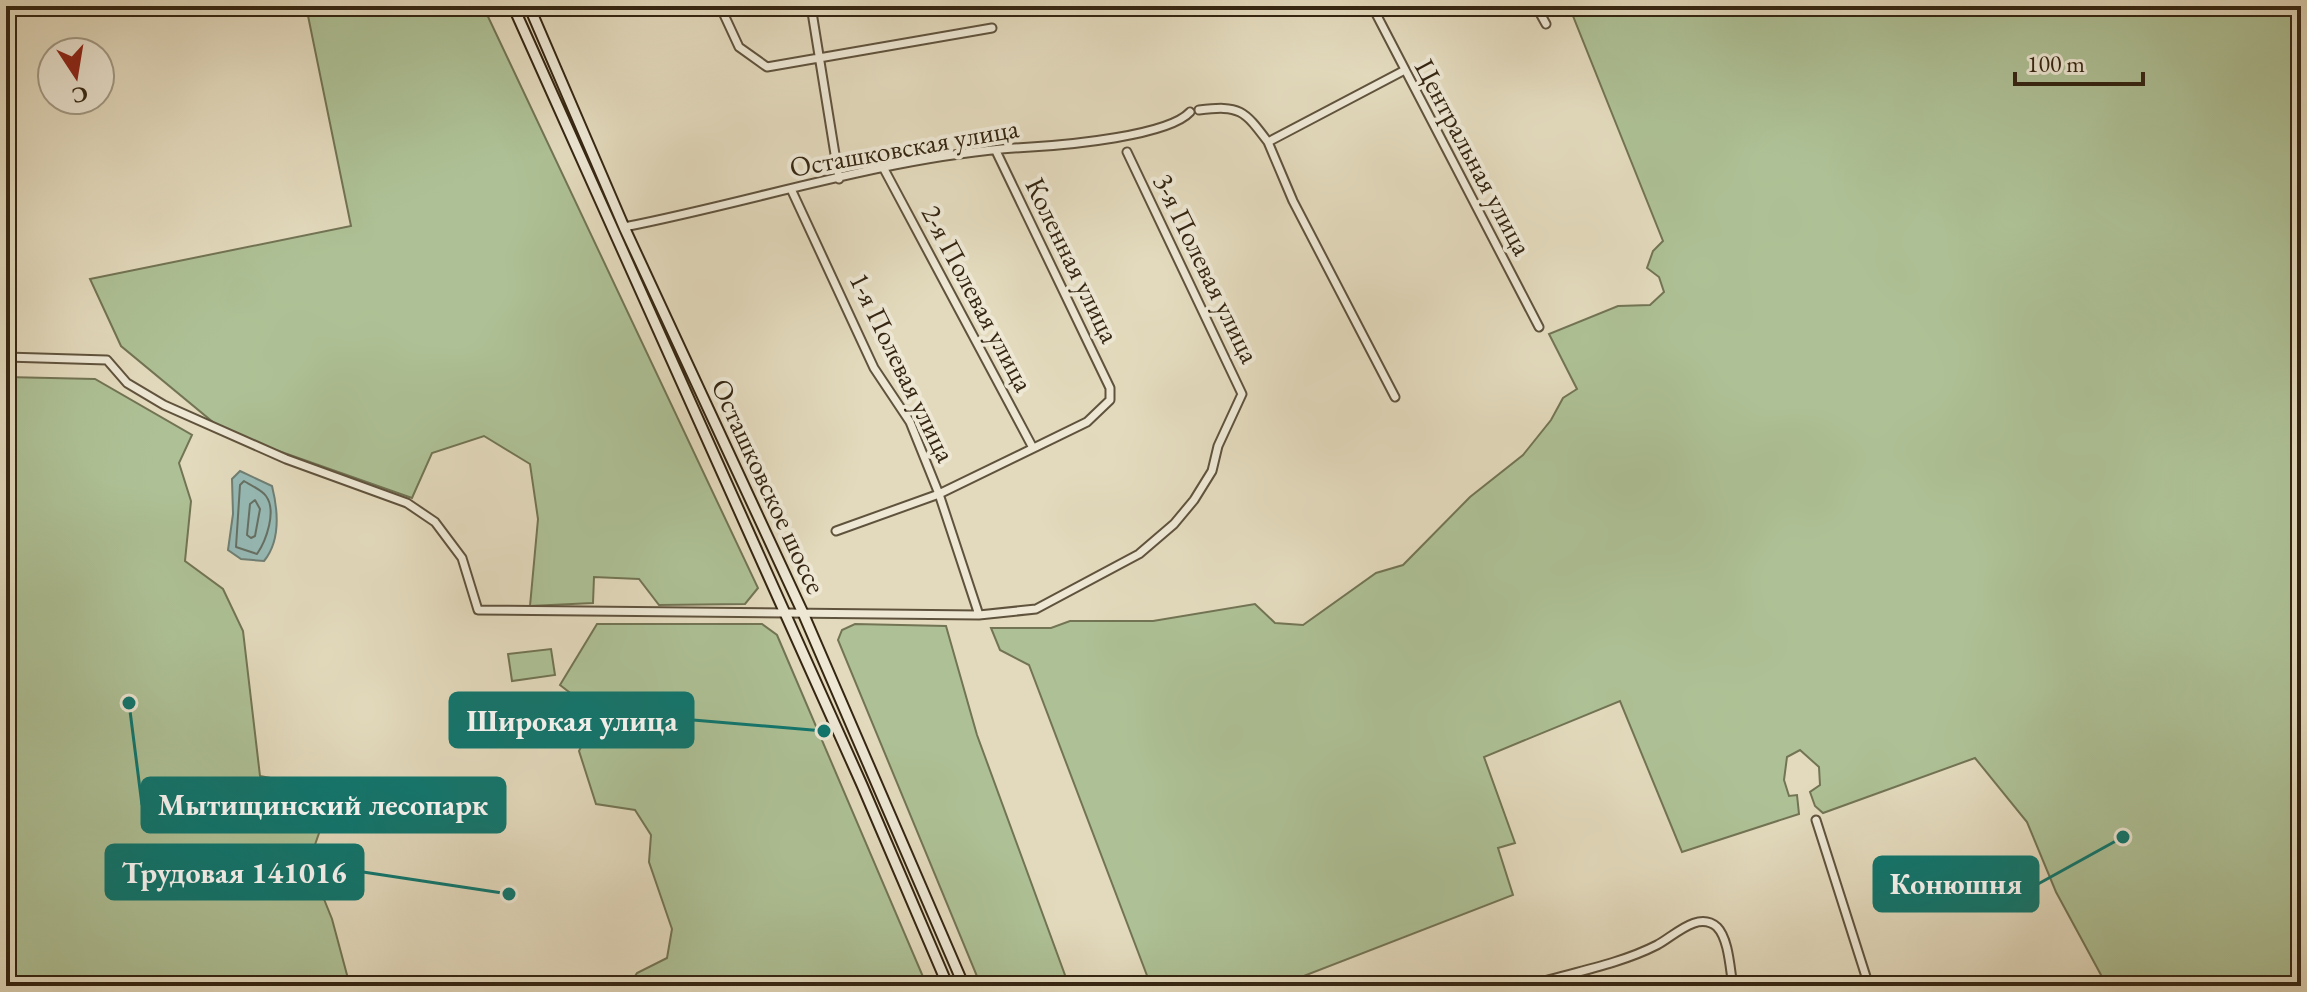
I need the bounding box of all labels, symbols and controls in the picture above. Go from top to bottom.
north arrow [36,36,116,116]
scale bar [2015,36,2143,86]
text: 100 m [2027,48,2085,79]
street label: Центральная улица [1407,53,1541,262]
text: С [69,79,91,111]
street label: Осташковская улица [787,109,1022,185]
street label: 3-я Полевая улица [1146,167,1269,369]
street label: Коленная улица [1018,172,1129,349]
street label: 2-я Полевая улица [914,198,1043,398]
street label: 1-я Полевая улица [842,266,965,468]
street label: Осташковское шоссе [703,373,835,599]
callout: Широкая улица [450,693,693,747]
text: Широкая улица [466,701,678,740]
callout: Мытищинский лесопарк [142,778,505,832]
text: Мытищинский лесопарк [158,785,489,824]
callout: Трудовая 141016 [106,845,363,899]
text: Трудовая 141016 [121,853,347,892]
callout: Конюшня [1874,857,2038,911]
text: Конюшня [1890,864,2022,903]

